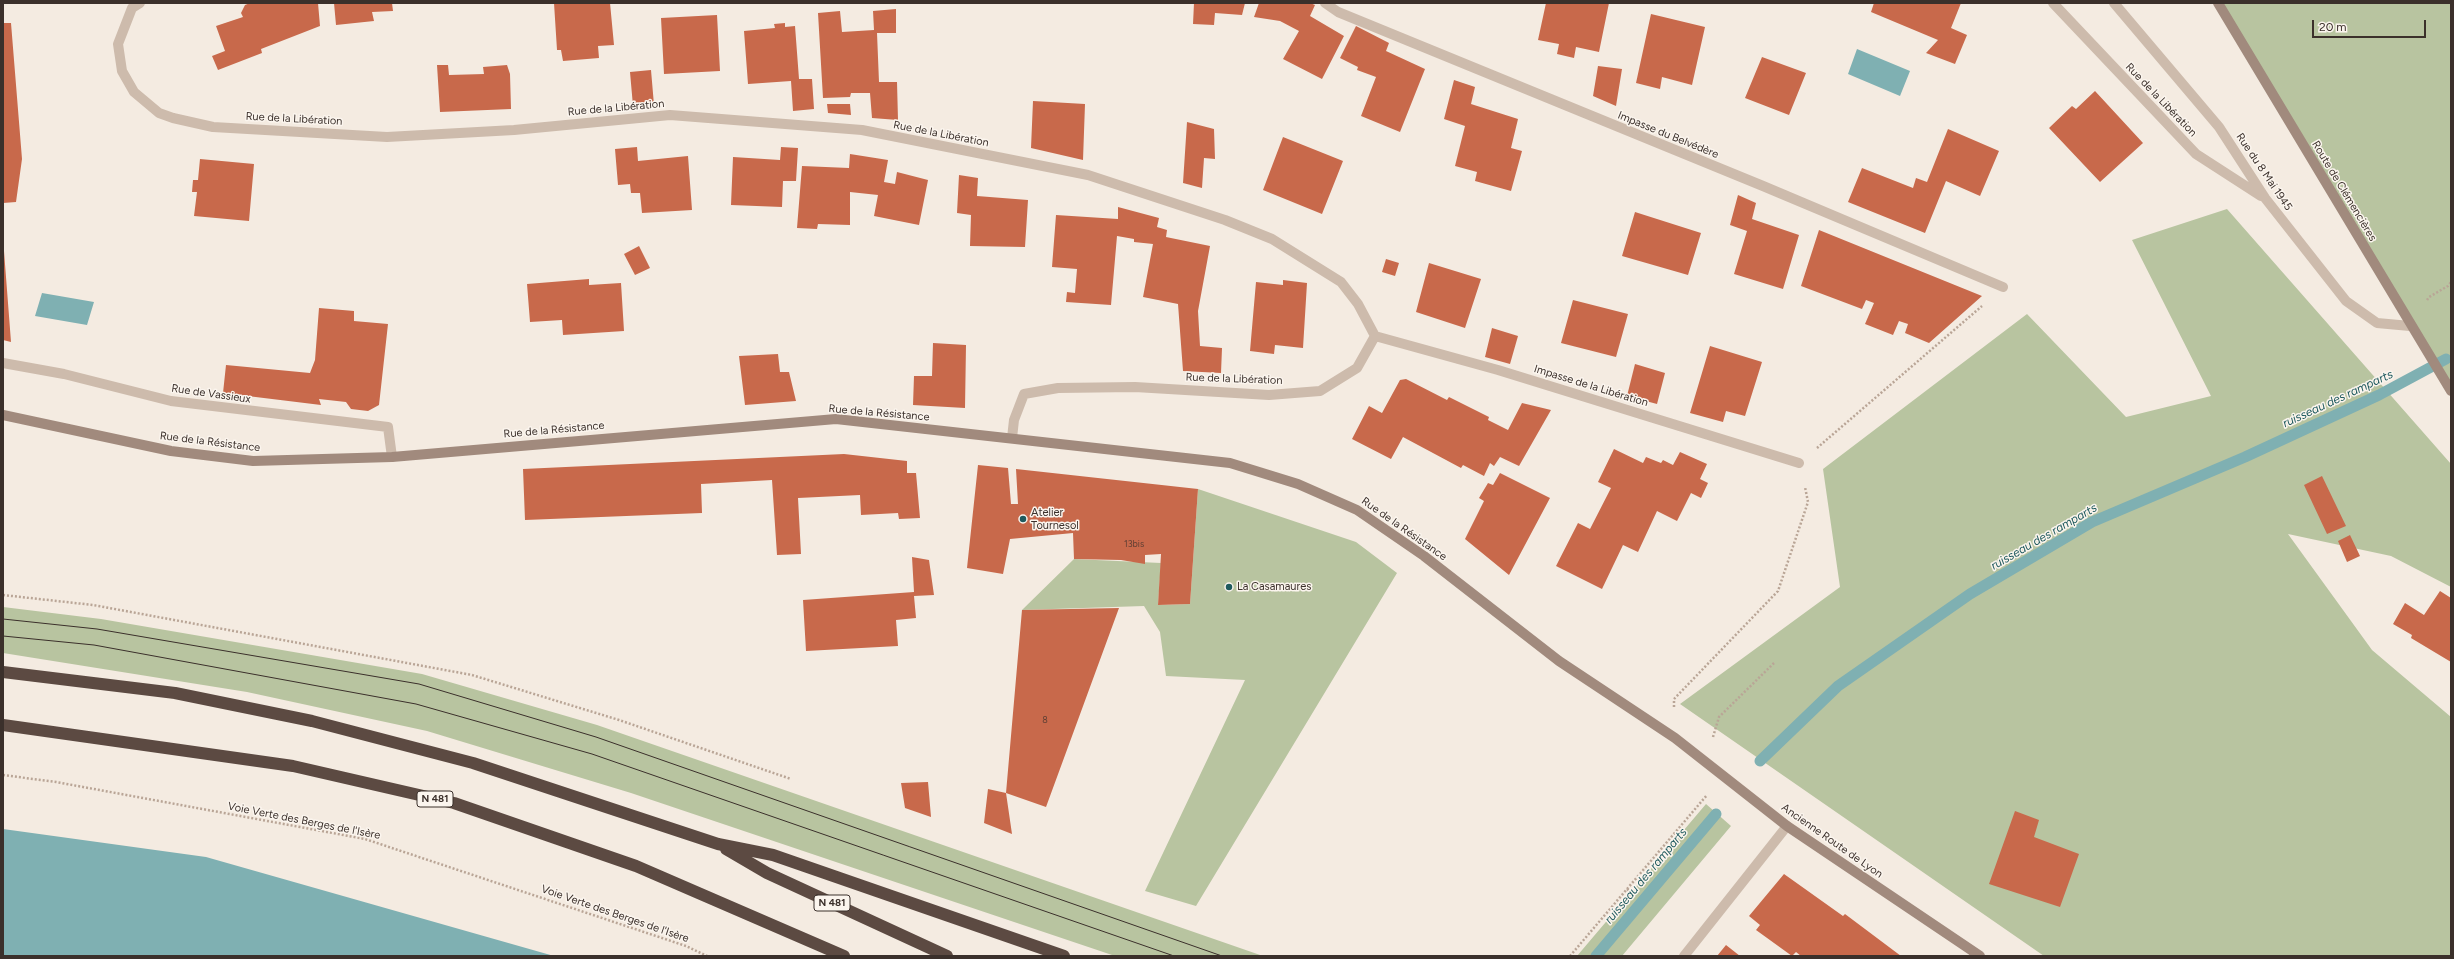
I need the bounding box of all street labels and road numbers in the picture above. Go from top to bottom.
street label: Rue de la Libération [2123,61,2199,139]
street label: Rue de la Libération [567,97,665,119]
street label: Impasse du Belvédère [1616,109,1720,161]
street label: Rue de la Libération [245,110,343,128]
street label: Rue de la Libération [892,118,990,150]
street label: Rue du 8 Mai 1945 [2233,131,2295,213]
street label: Route de Clémencières [2309,138,2379,244]
street label: Impasse de la Libération [1532,362,1650,410]
street label: Rue de la Libération [1185,371,1283,387]
street label: Rue de Vassieux [171,382,251,406]
street label: Rue de la Résistance [828,402,930,424]
street label: Rue de la Résistance [503,419,605,441]
street label: Rue de la Résistance [159,429,261,455]
street label: Rue de la Résistance [1359,495,1449,563]
road number: N 481 [417,791,453,807]
street label: Voie Verte des Berges de l'Isère [227,800,381,842]
street label: Ancienne Route de Lyon [1779,801,1885,881]
street label: Voie Verte des Berges de l'Isère [539,882,691,946]
road number: N 481 [814,895,850,911]

